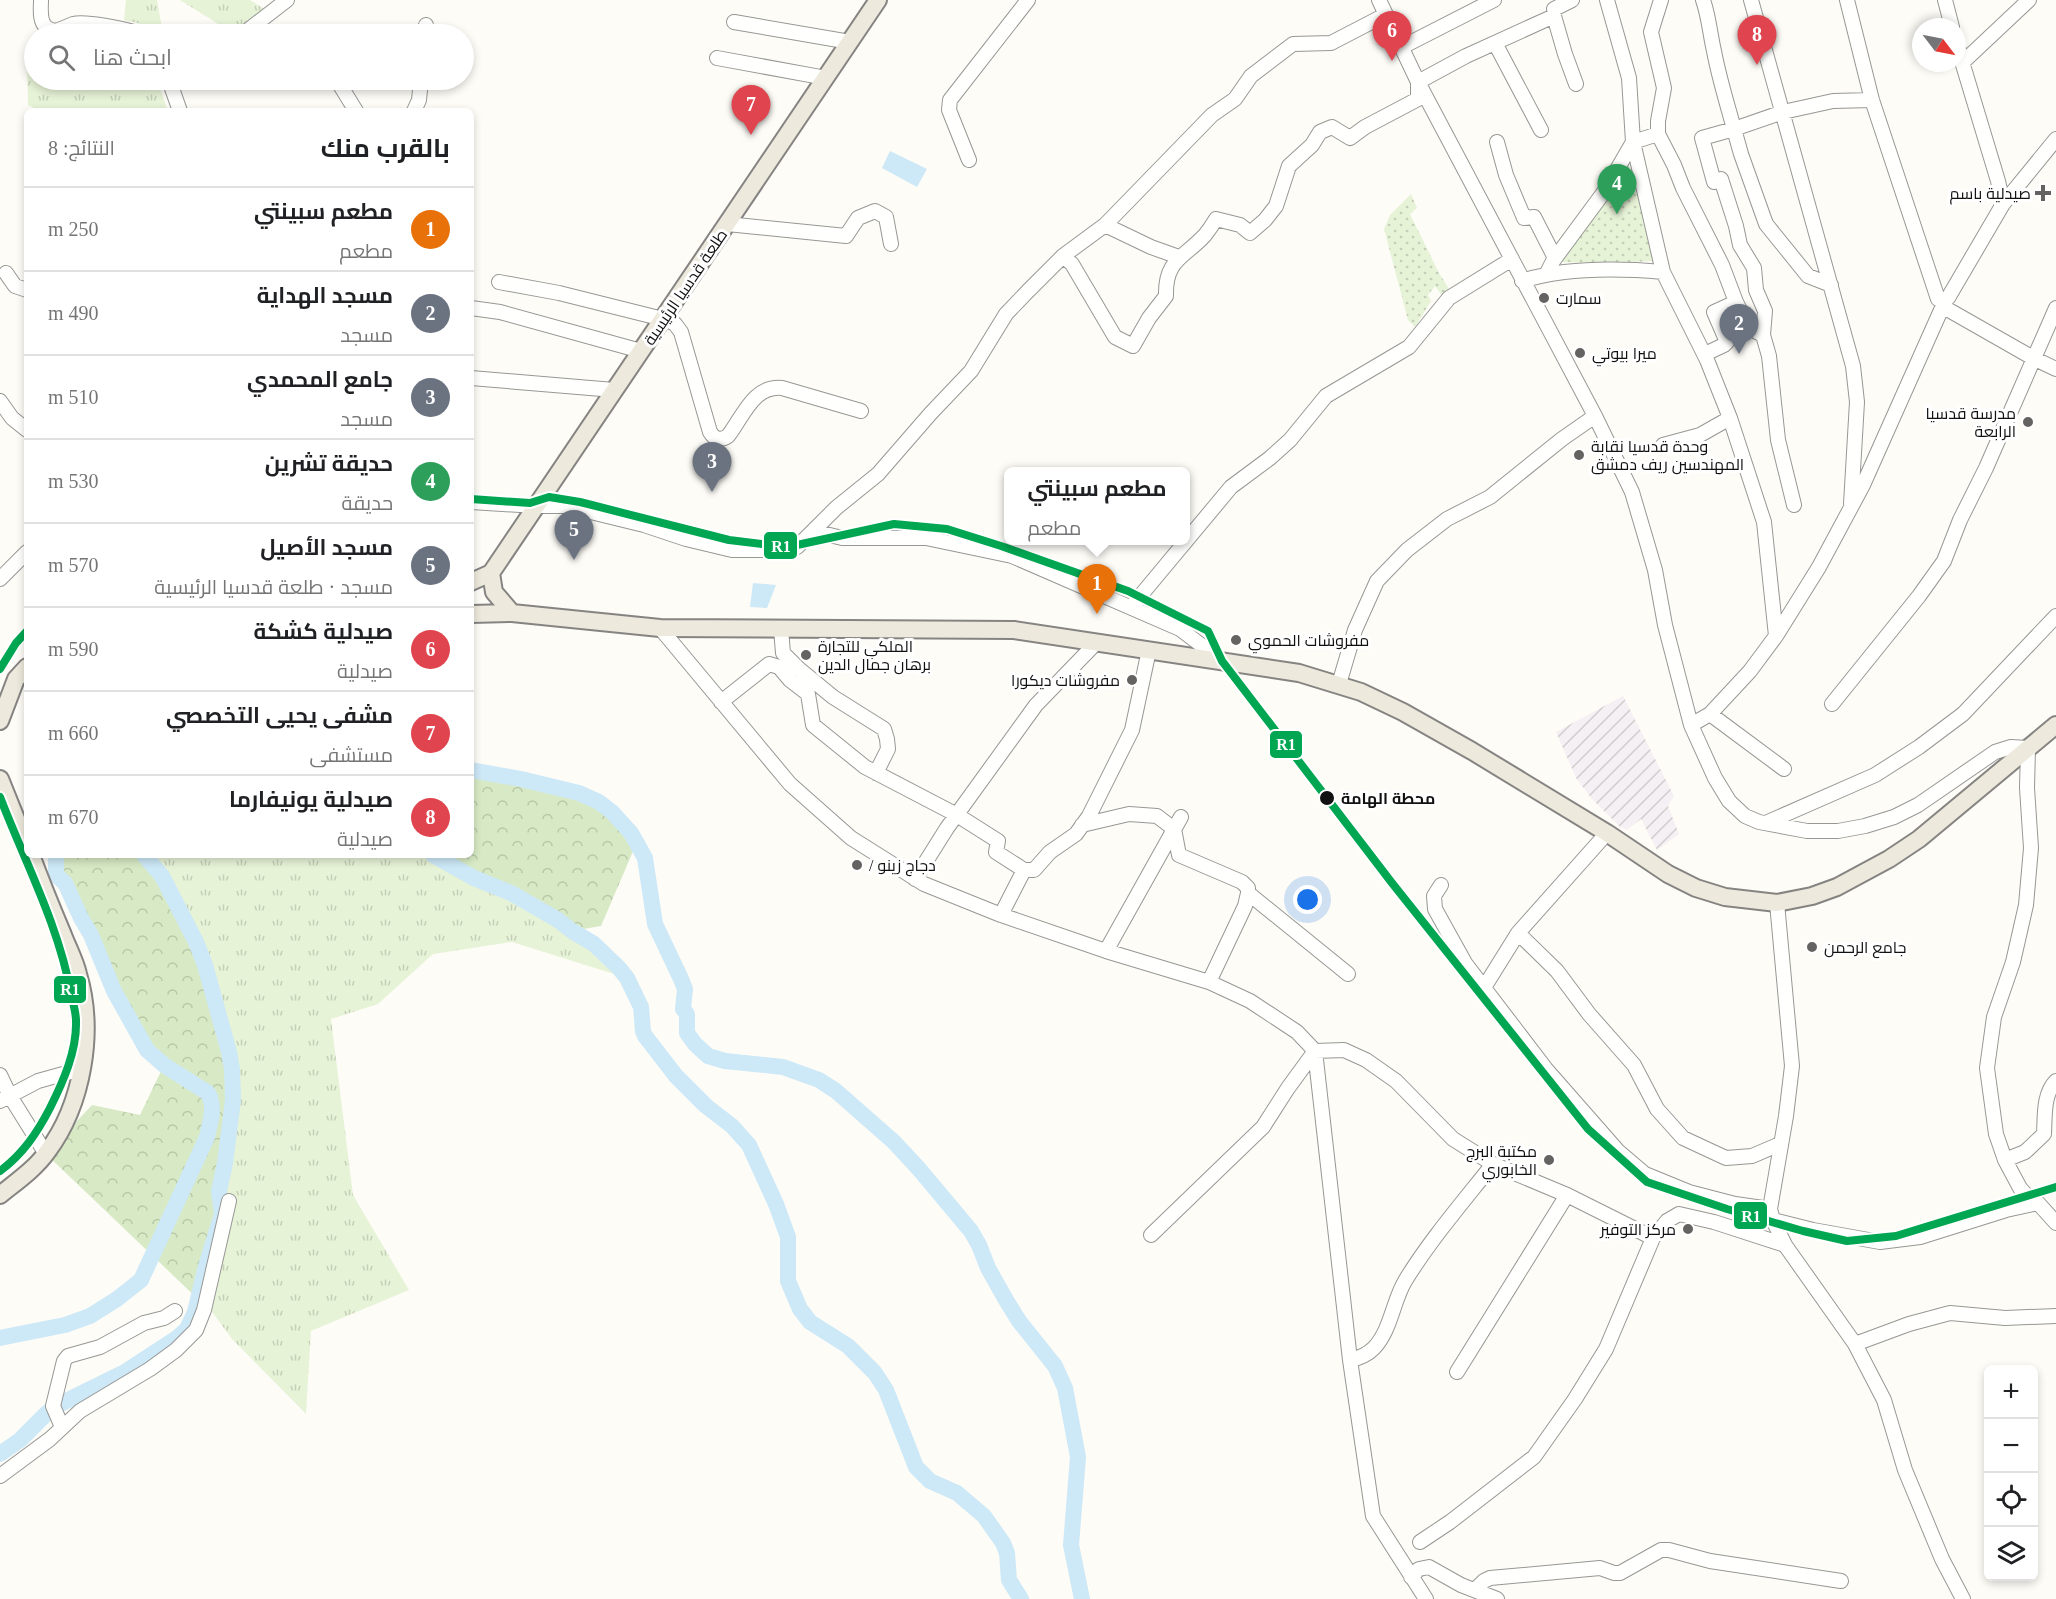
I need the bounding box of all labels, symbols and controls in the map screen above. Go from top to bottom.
pin: 6 [1372,11,1412,61]
pin: 8 [1738,16,1776,65]
north arrow [1912,18,1966,72]
search box [24,24,474,90]
icon: search [45,41,78,74]
text: ابحث هنا [93,45,172,70]
pin: 7 [732,86,771,135]
text: بالقرب منك [321,134,450,163]
text: النتائج: 8 [48,137,115,159]
pin: 4 [1598,164,1636,214]
place label: صيدلية باسم [1949,185,2031,205]
marker: صيدلية باسم [2036,186,2050,200]
text: مطعم سبينتي [254,199,393,224]
text: 250 m [48,218,99,240]
text: 1 [426,218,436,240]
street label: طلعة قدسيا الرئيسية [641,226,731,349]
text: مطعم [339,240,393,262]
text: مسجد الهداية [257,283,393,308]
place label: سمارت [1556,290,1602,308]
marker: سمارت [1537,291,1551,305]
text: 490 m [48,302,99,324]
text: 2 [426,302,436,324]
pin: 2 [1720,304,1758,354]
text: مسجد [340,324,393,346]
place label: ميرا بيوتي [1592,345,1657,367]
marker: ميرا بيوتي [1573,346,1587,360]
text: جامع المحمدي [247,367,393,392]
text: 510 m [48,386,99,408]
text: 3 [426,386,436,408]
place label: مدرسة قدسيا الرابعة [1926,405,2016,441]
text: مسجد [340,408,393,430]
marker: مدرسة قدسيا الرابعة [2021,415,2035,429]
place label: وحدة قدسيا نقابة المهندسين ريف دمشق [1591,438,1744,475]
pin: 3 [692,442,732,492]
marker: وحدة قدسيا نقابة المهندسين ريف دمشق [1572,448,1586,462]
text: حديقة تشرين [265,451,393,476]
popup [1004,467,1190,545]
text: 530 m [48,470,99,492]
text: 4 [426,470,436,492]
text: مطعم سبينتي [1028,476,1166,501]
text: حديقة [342,492,393,514]
pin: 5 [554,510,594,560]
text: مطعم [1028,517,1081,539]
line badge: R1 [763,531,798,560]
text: مسجد الأصيل [260,535,393,560]
text: R1 [771,538,791,555]
text: 570 m [48,554,99,576]
text: 5 [426,554,436,576]
pin: 1 [1078,564,1116,614]
text: مسجد · طلعة قدسيا الرئيسية [154,576,393,598]
text: صيدلية كشكة [254,619,393,644]
place label: مفروشات الحموي [1248,632,1369,654]
marker: مفروشات الحموي [1229,633,1243,647]
text: 590 m [48,638,99,660]
text: 6 [426,638,436,660]
place label: الملكي للتجارة برهان جمال الدين [818,638,931,675]
marker: الملكي للتجارة برهان جمال الدين [799,648,813,662]
text: صيدلية [337,660,393,682]
place label: مفروشات ديكورا [1011,672,1120,690]
marker: مفروشات ديكورا [1125,673,1139,687]
text: مشفى يحيى التخصصي [166,703,393,728]
text: 660 m [48,722,99,744]
text: 7 [426,722,436,744]
line badge: R1 [1269,730,1303,759]
text: R1 [1276,736,1296,753]
text: مستشفى [309,744,393,766]
text: صيدلية يونيفارما [229,787,393,812]
marker: محطة الهامة [1318,789,1336,807]
place label: محطة الهامة [1341,790,1435,808]
text: 670 m [48,806,99,828]
text: 8 [426,806,436,828]
text: صيدلية [337,828,393,850]
place label: / دجاج زينو [869,857,936,877]
marker: / دجاج زينو [850,858,864,872]
your location [1293,885,1322,914]
place label: جامع الرحمن [1824,939,1906,959]
marker: جامع الرحمن [1805,940,1819,954]
line badge: R1 [53,975,87,1004]
text: R1 [60,981,80,998]
place label: مكتبة البرج الخابوري [1466,1143,1537,1183]
marker: مكتبة البرج الخابوري [1542,1153,1556,1167]
line badge: R1 [1733,1201,1768,1230]
text: R1 [1741,1208,1761,1225]
place label: مركز التوفير [1599,1221,1676,1239]
marker: مركز التوفير [1681,1222,1695,1236]
map controls [1984,1365,2038,1581]
button: + [1984,1365,2038,1419]
button: − [1984,1419,2038,1473]
button: locate [1984,1473,2038,1527]
button: layers [1984,1527,2038,1581]

